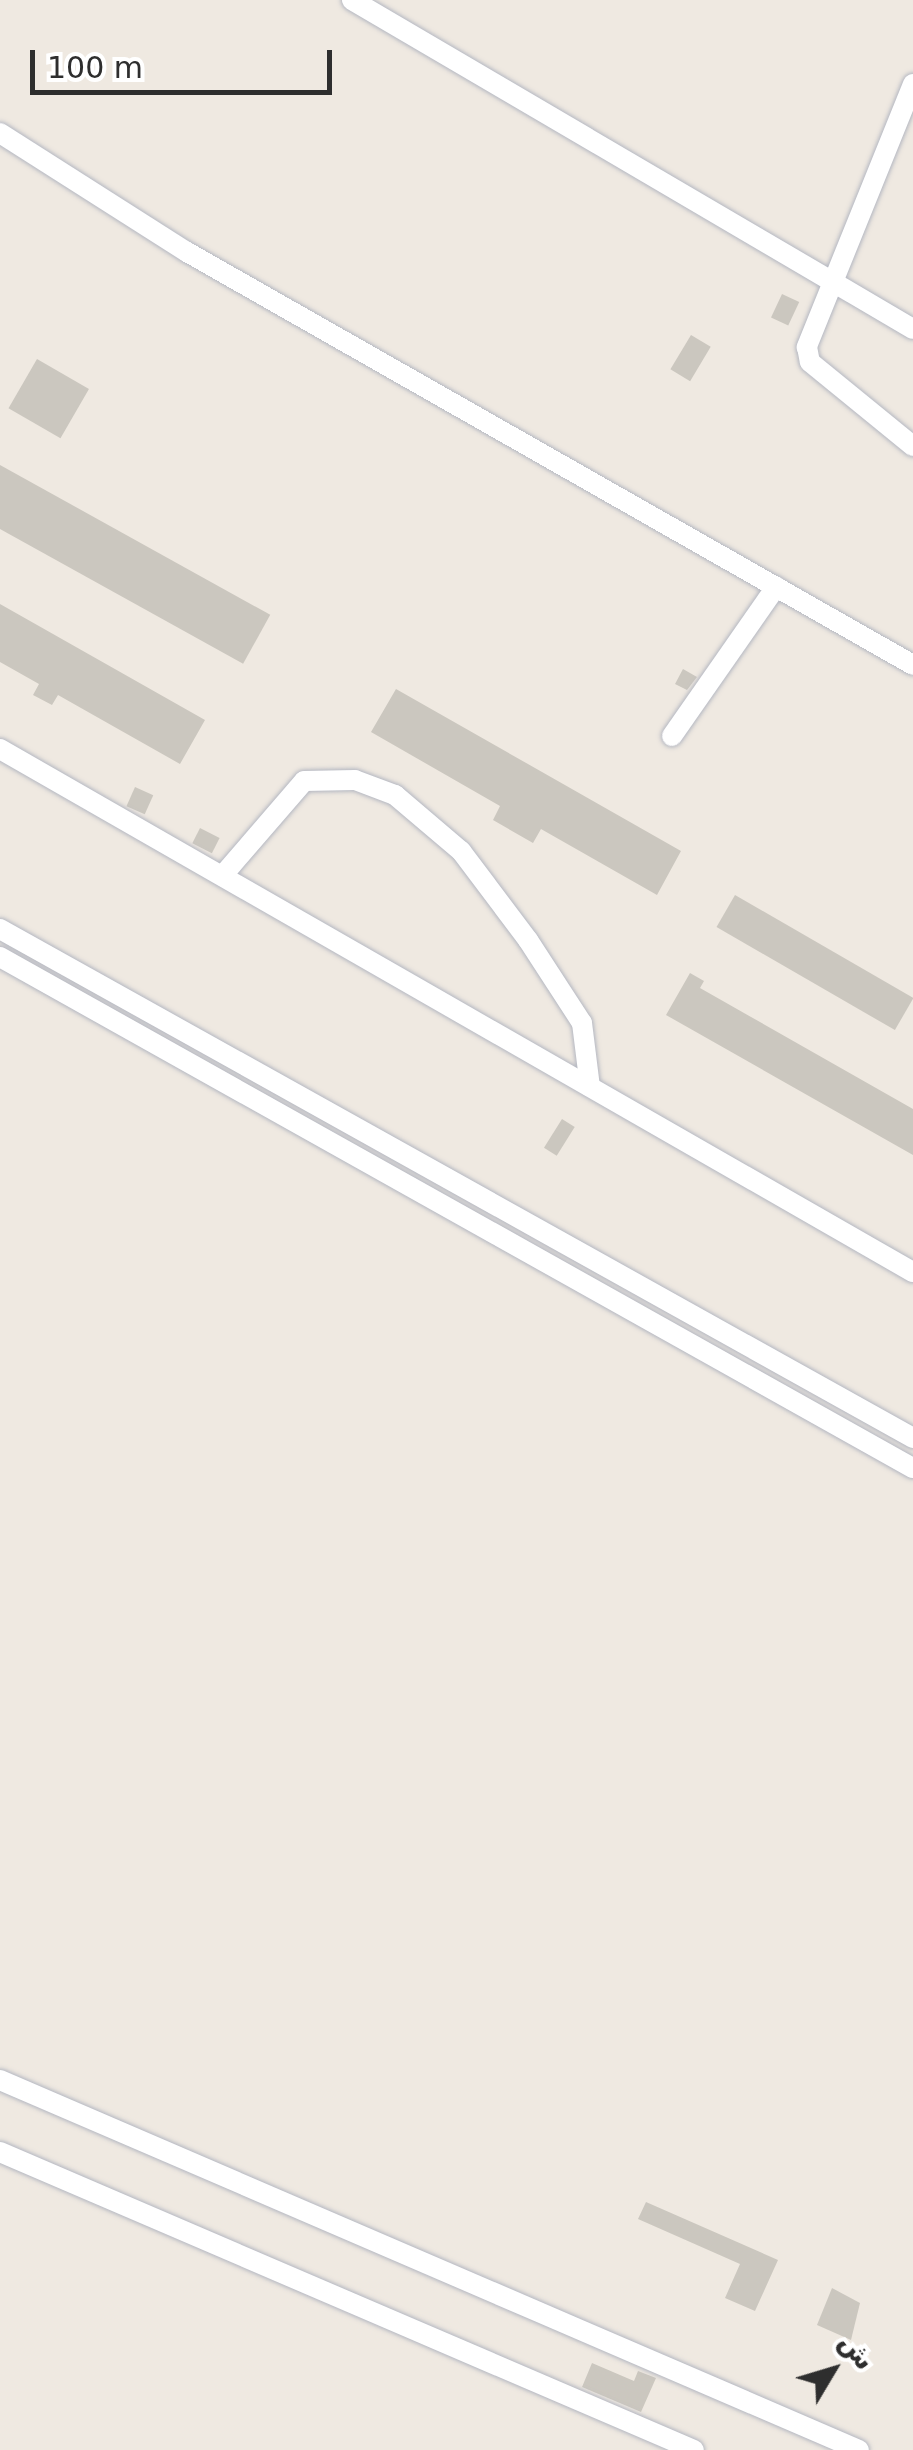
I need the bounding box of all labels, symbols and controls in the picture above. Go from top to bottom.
scale bar [35,30,338,92]
text: 100 m [47,50,143,85]
north arrow [783,2320,883,2420]
text: ش [832,2326,882,2377]

